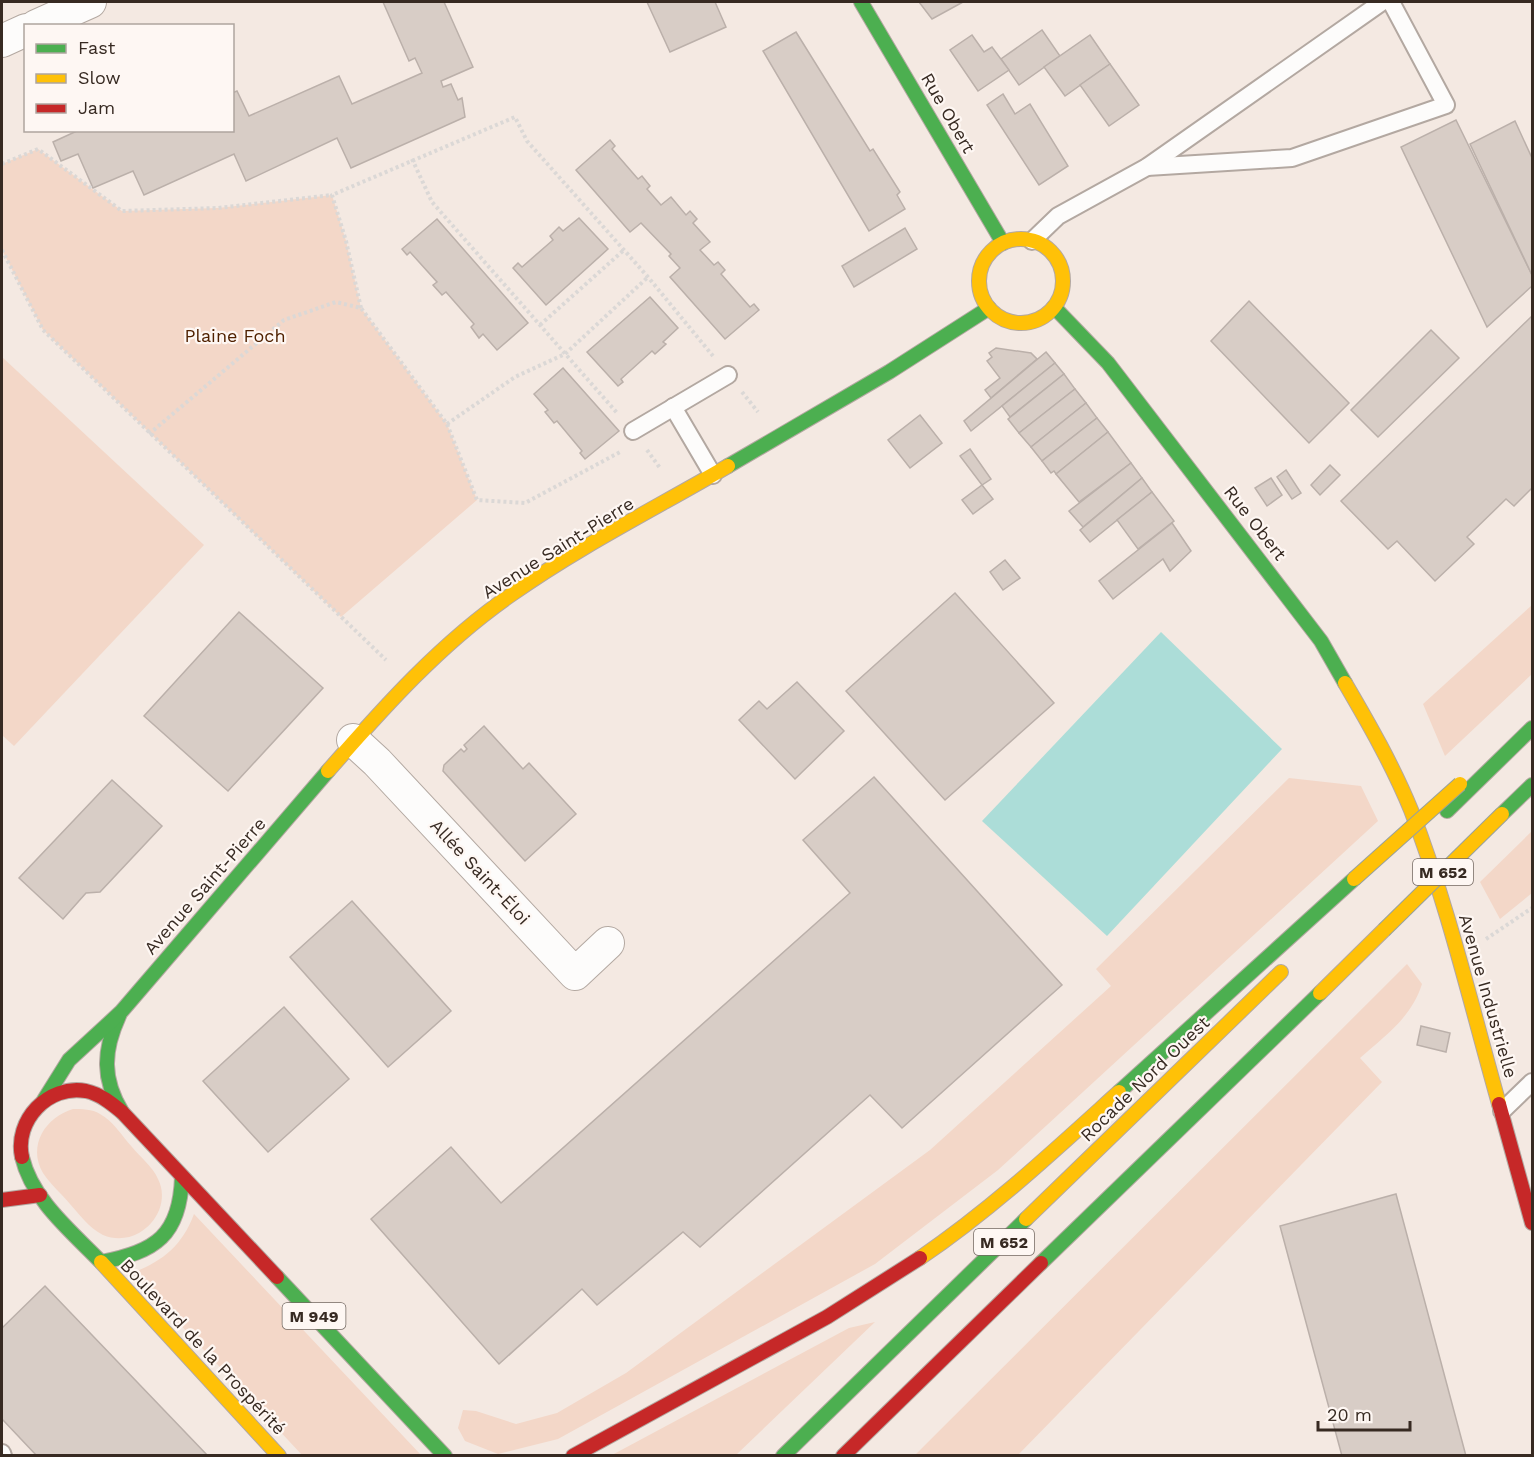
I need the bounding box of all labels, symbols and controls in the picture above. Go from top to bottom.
legend [24,24,234,132]
text: Fast [78,37,116,58]
text: Slow [78,67,121,88]
street label: Rue Obert [917,69,980,157]
text: Jam [78,97,115,118]
park label: Plaine Foch [184,325,286,346]
street label: Rue Obert [1220,481,1291,565]
street label: Avenue Saint-Pierre [478,492,637,603]
street label: Avenue Saint-Pierre [139,813,270,958]
street label: Allée Saint-Éloi [426,815,535,929]
road number: M 652 [1413,859,1473,885]
street label: Avenue Industrielle [1455,911,1522,1080]
street label: Rocade Nord Ouest [1076,1011,1214,1146]
road number: M 652 [974,1229,1034,1255]
street label: Boulevard de la Prospérité [116,1255,290,1439]
road number: M 949 [282,1303,346,1329]
scale bar [1318,1394,1410,1432]
text: 20 m [1327,1404,1372,1425]

